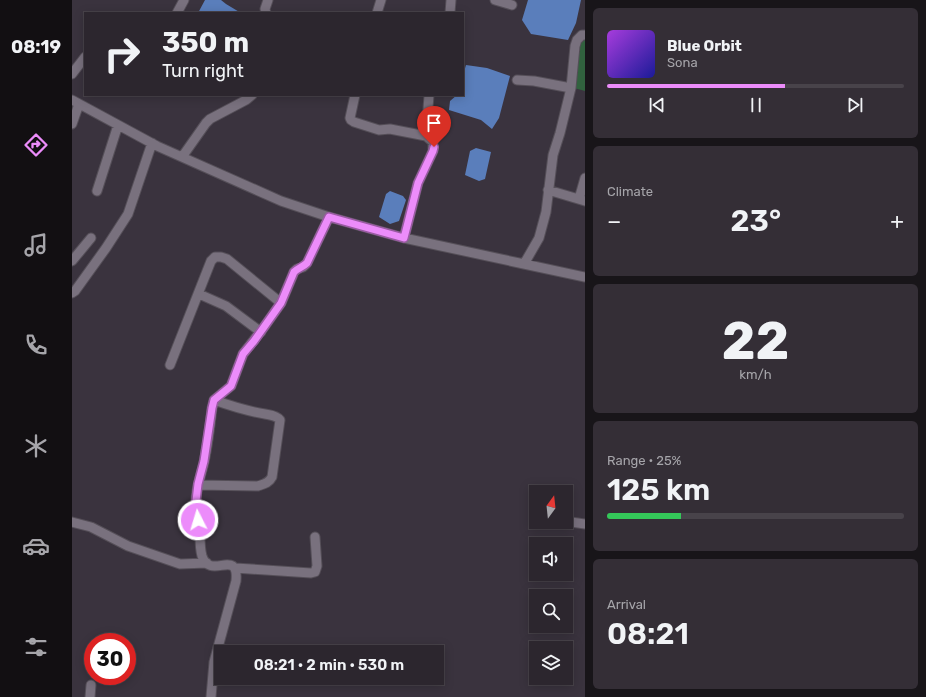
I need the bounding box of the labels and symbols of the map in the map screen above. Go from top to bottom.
pin [417,106,451,147]
north arrow [529,485,573,529]
position arrow [177,499,219,541]
speed limit sign: 30 [84,633,136,685]

